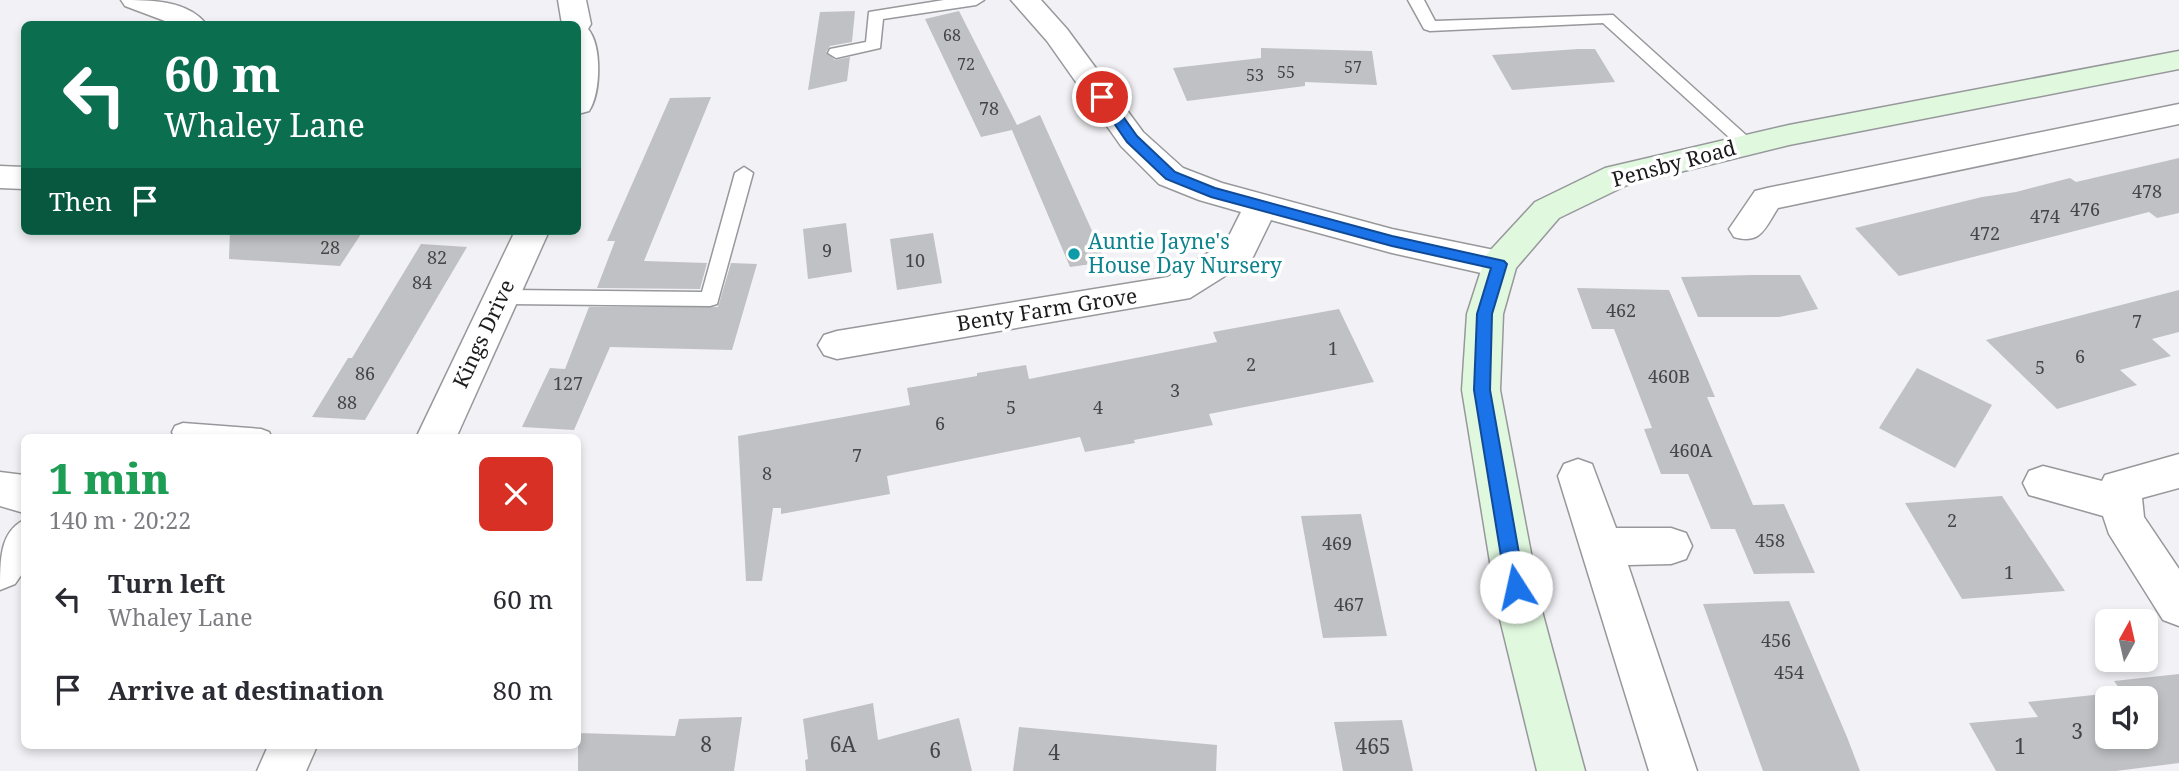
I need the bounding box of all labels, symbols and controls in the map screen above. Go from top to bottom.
house number: 68 [943,24,961,46]
text: 60 m [164,40,280,106]
icon: left [49,49,140,140]
house number: 72 [957,53,975,75]
house number: 57 [1344,56,1362,78]
house number: 55 [1277,61,1295,83]
house number: 53 [1246,64,1264,86]
pin [1072,67,1132,127]
icon: arrive [1083,78,1121,116]
house number: 78 [979,96,999,120]
text: Whaley Lane [164,103,365,146]
street label: Pensby Road [1609,133,1739,193]
house number: 478 [2132,179,2162,203]
icon: arrive [126,182,164,220]
text: Then [49,183,112,219]
house number: 476 [2070,197,2100,221]
house number: 474 [2030,204,2060,228]
house number: 472 [1970,221,2000,245]
place label: Auntie Jayne's House Day Nursery [1088,227,1282,279]
house number: 28 [320,235,340,259]
house number: 9 [822,238,832,262]
house number: 82 [427,245,447,269]
marker: Auntie Jayne's House Day Nursery [1066,246,1082,262]
house number: 10 [905,248,925,272]
house number: 84 [412,270,432,294]
street label: Kings Drive [446,275,520,392]
street label: Benty Farm Grove [955,281,1139,337]
house number: 462 [1606,298,1636,322]
house number: 7 [2132,309,2142,333]
house number: 1 [1328,336,1338,360]
house number: 6 [2075,344,2085,368]
house number: 2 [1246,352,1256,376]
house number: 5 [2035,355,2045,379]
house number: 86 [355,361,375,385]
house number: 460B [1648,364,1690,388]
house number: 127 [553,371,583,395]
house number: 3 [1170,378,1180,402]
house number: 88 [337,390,357,414]
house number: 5 [1006,395,1016,419]
house number: 4 [1093,395,1103,419]
house number: 6 [935,411,945,435]
house number: 460A [1670,438,1713,462]
house number: 7 [852,443,862,467]
text: 1 min [49,449,170,506]
button: close [479,457,553,531]
house number: 8 [762,461,772,485]
text: 140 m · 20:22 [49,504,191,536]
house number: 2 [1947,508,1957,532]
house number: 458 [1755,528,1785,552]
house number: 469 [1322,531,1352,555]
position arrow [1479,550,1553,624]
house number: 1 [2004,560,2014,584]
text: Turn left [108,565,225,601]
icon: left [49,580,87,618]
text: 60 m [493,581,553,617]
house number: 467 [1334,592,1364,616]
text: Whaley Lane [108,601,252,633]
north arrow [2095,609,2158,672]
map controls [2095,609,2158,749]
house number: 456 [1761,628,1791,652]
house number: 454 [1774,660,1804,684]
icon: arrive [49,671,87,709]
text: Arrive at destination [108,672,384,708]
text: 80 m [493,672,553,708]
button: sound [2095,686,2158,749]
house number: 3 [2071,717,2083,745]
house number: 8 [700,730,712,758]
house number: 6A [830,730,856,758]
house number: 465 [1355,732,1391,760]
house number: 1 [2014,732,2026,760]
house number: 6 [929,736,941,764]
house number: 4 [1048,738,1060,766]

